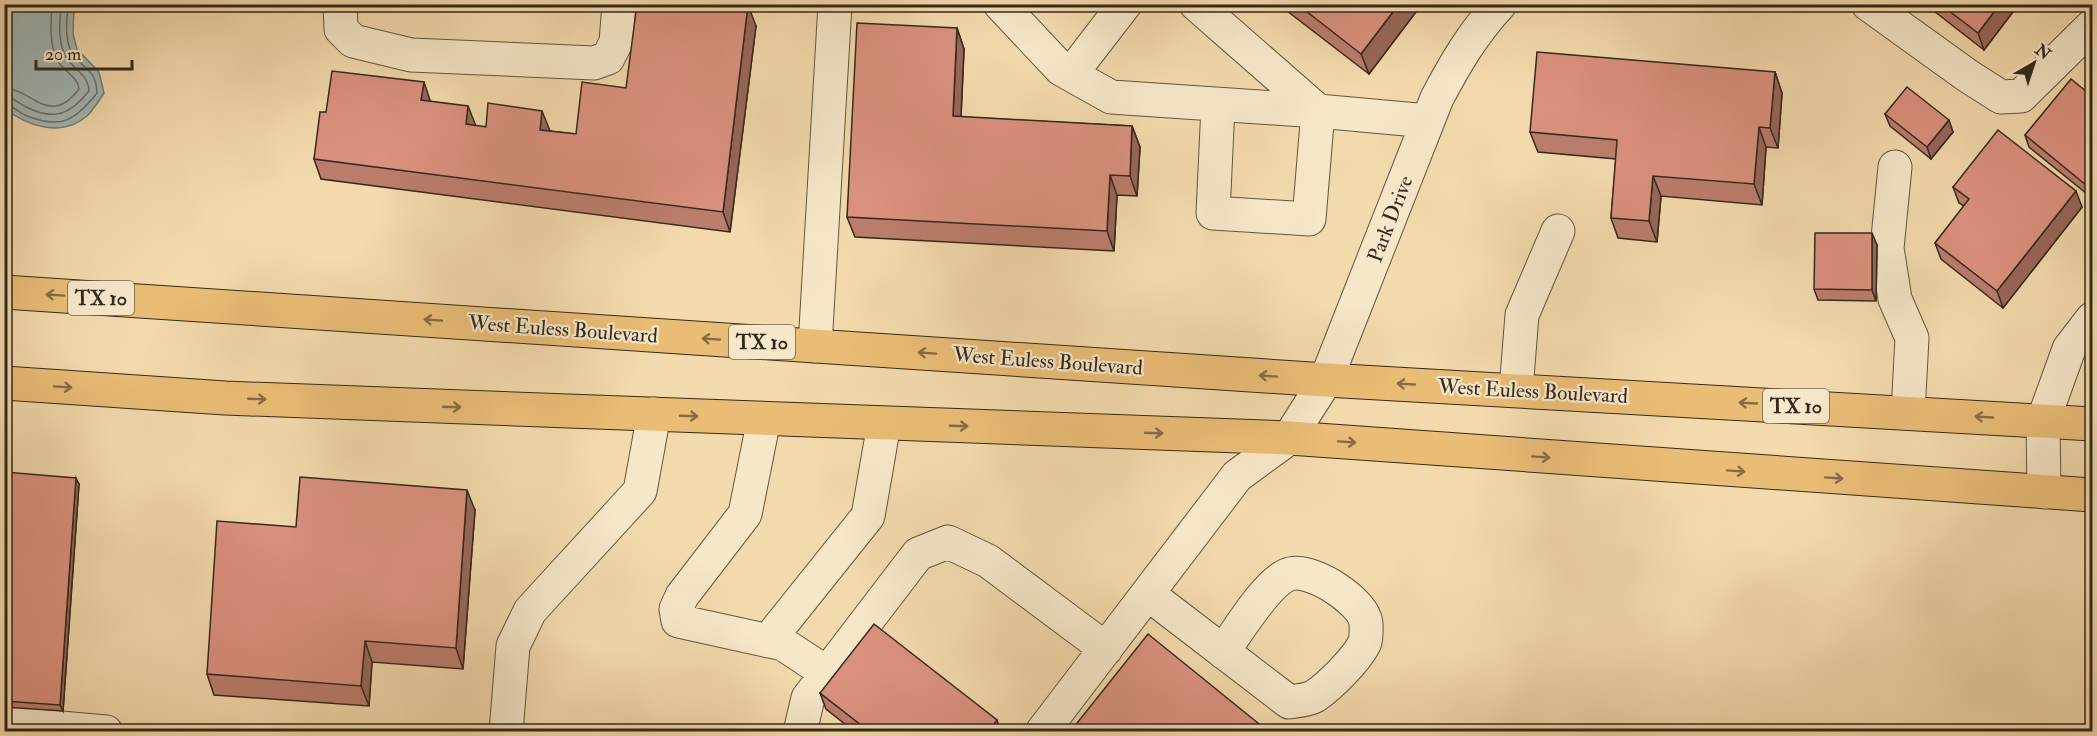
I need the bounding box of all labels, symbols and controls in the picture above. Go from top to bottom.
scale bar [36,33,132,71]
north arrow [2004,33,2064,93]
text: N [2030,39,2055,65]
text: 20 m [45,43,81,66]
street label: Park Drive [1362,172,1419,266]
road number: TX 10 [68,281,134,315]
one-way arrow [46,289,65,300]
street label: West Euless Boulevard [466,309,659,350]
one-way arrow [423,315,443,326]
road number: TX 10 [729,325,795,359]
one-way arrow [702,333,722,344]
street label: West Euless Boulevard [951,341,1144,382]
one-way arrow [917,348,937,359]
one-way arrow [1259,370,1279,381]
street label: West Euless Boulevard [1436,373,1629,410]
one-way arrow [1397,379,1417,390]
one-way arrow [52,381,72,392]
road number: TX 10 [1763,389,1829,423]
one-way arrow [247,394,267,405]
one-way arrow [1738,398,1758,409]
one-way arrow [442,401,462,412]
one-way arrow [679,410,699,421]
one-way arrow [1975,412,1995,423]
one-way arrow [949,421,969,432]
one-way arrow [1144,428,1164,439]
one-way arrow [1337,437,1356,448]
one-way arrow [1531,451,1551,462]
one-way arrow [1725,466,1745,477]
one-way arrow [1824,473,1844,484]

